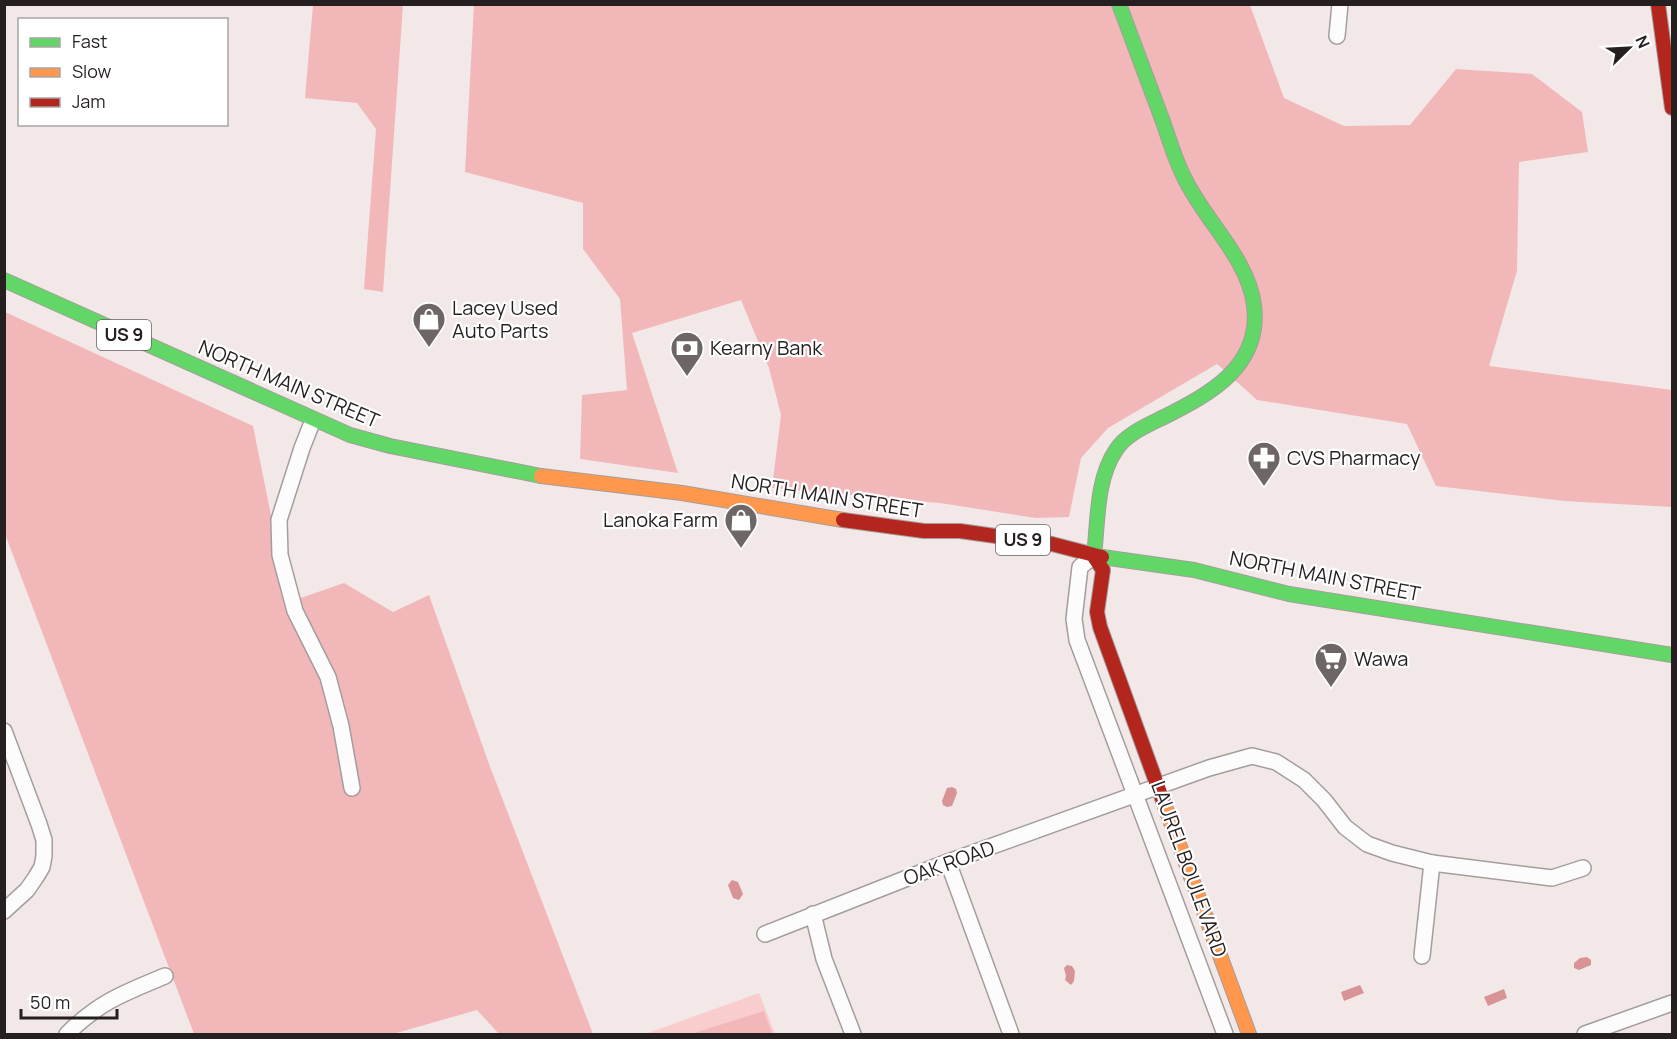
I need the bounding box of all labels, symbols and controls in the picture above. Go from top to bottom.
legend [18,18,228,126]
north arrow [1599,18,1659,78]
text: Fast [72,29,107,53]
text: N [1630,32,1655,52]
text: Slow [72,59,112,83]
text: Jam [72,89,106,113]
place label: Lacey Used Auto Parts [452,294,558,344]
shop icon: Lacey Used Auto Parts [411,301,447,348]
road number: US 9 [97,320,151,350]
bank icon: Kearny Bank [669,330,705,377]
street label: NORTH MAIN STREET [195,333,384,434]
place label: Kearny Bank [710,334,823,361]
pharmacy icon: CVS Pharmacy [1246,440,1282,487]
place label: CVS Pharmacy [1287,444,1421,471]
street label: NORTH MAIN STREET [729,467,925,524]
shop icon: Lanoka Farm [723,502,759,549]
place label: Lanoka Farm [603,506,718,533]
road number: US 9 [996,525,1050,555]
street label: NORTH MAIN STREET [1227,544,1423,607]
supermarket icon: Wawa [1313,641,1349,688]
place label: Wawa [1354,645,1408,672]
street label: LAUREL BOULEVARD [1145,777,1234,961]
street label: OAK ROAD [900,834,998,891]
scale bar [21,982,117,1020]
text: 50 m [30,990,70,1014]

